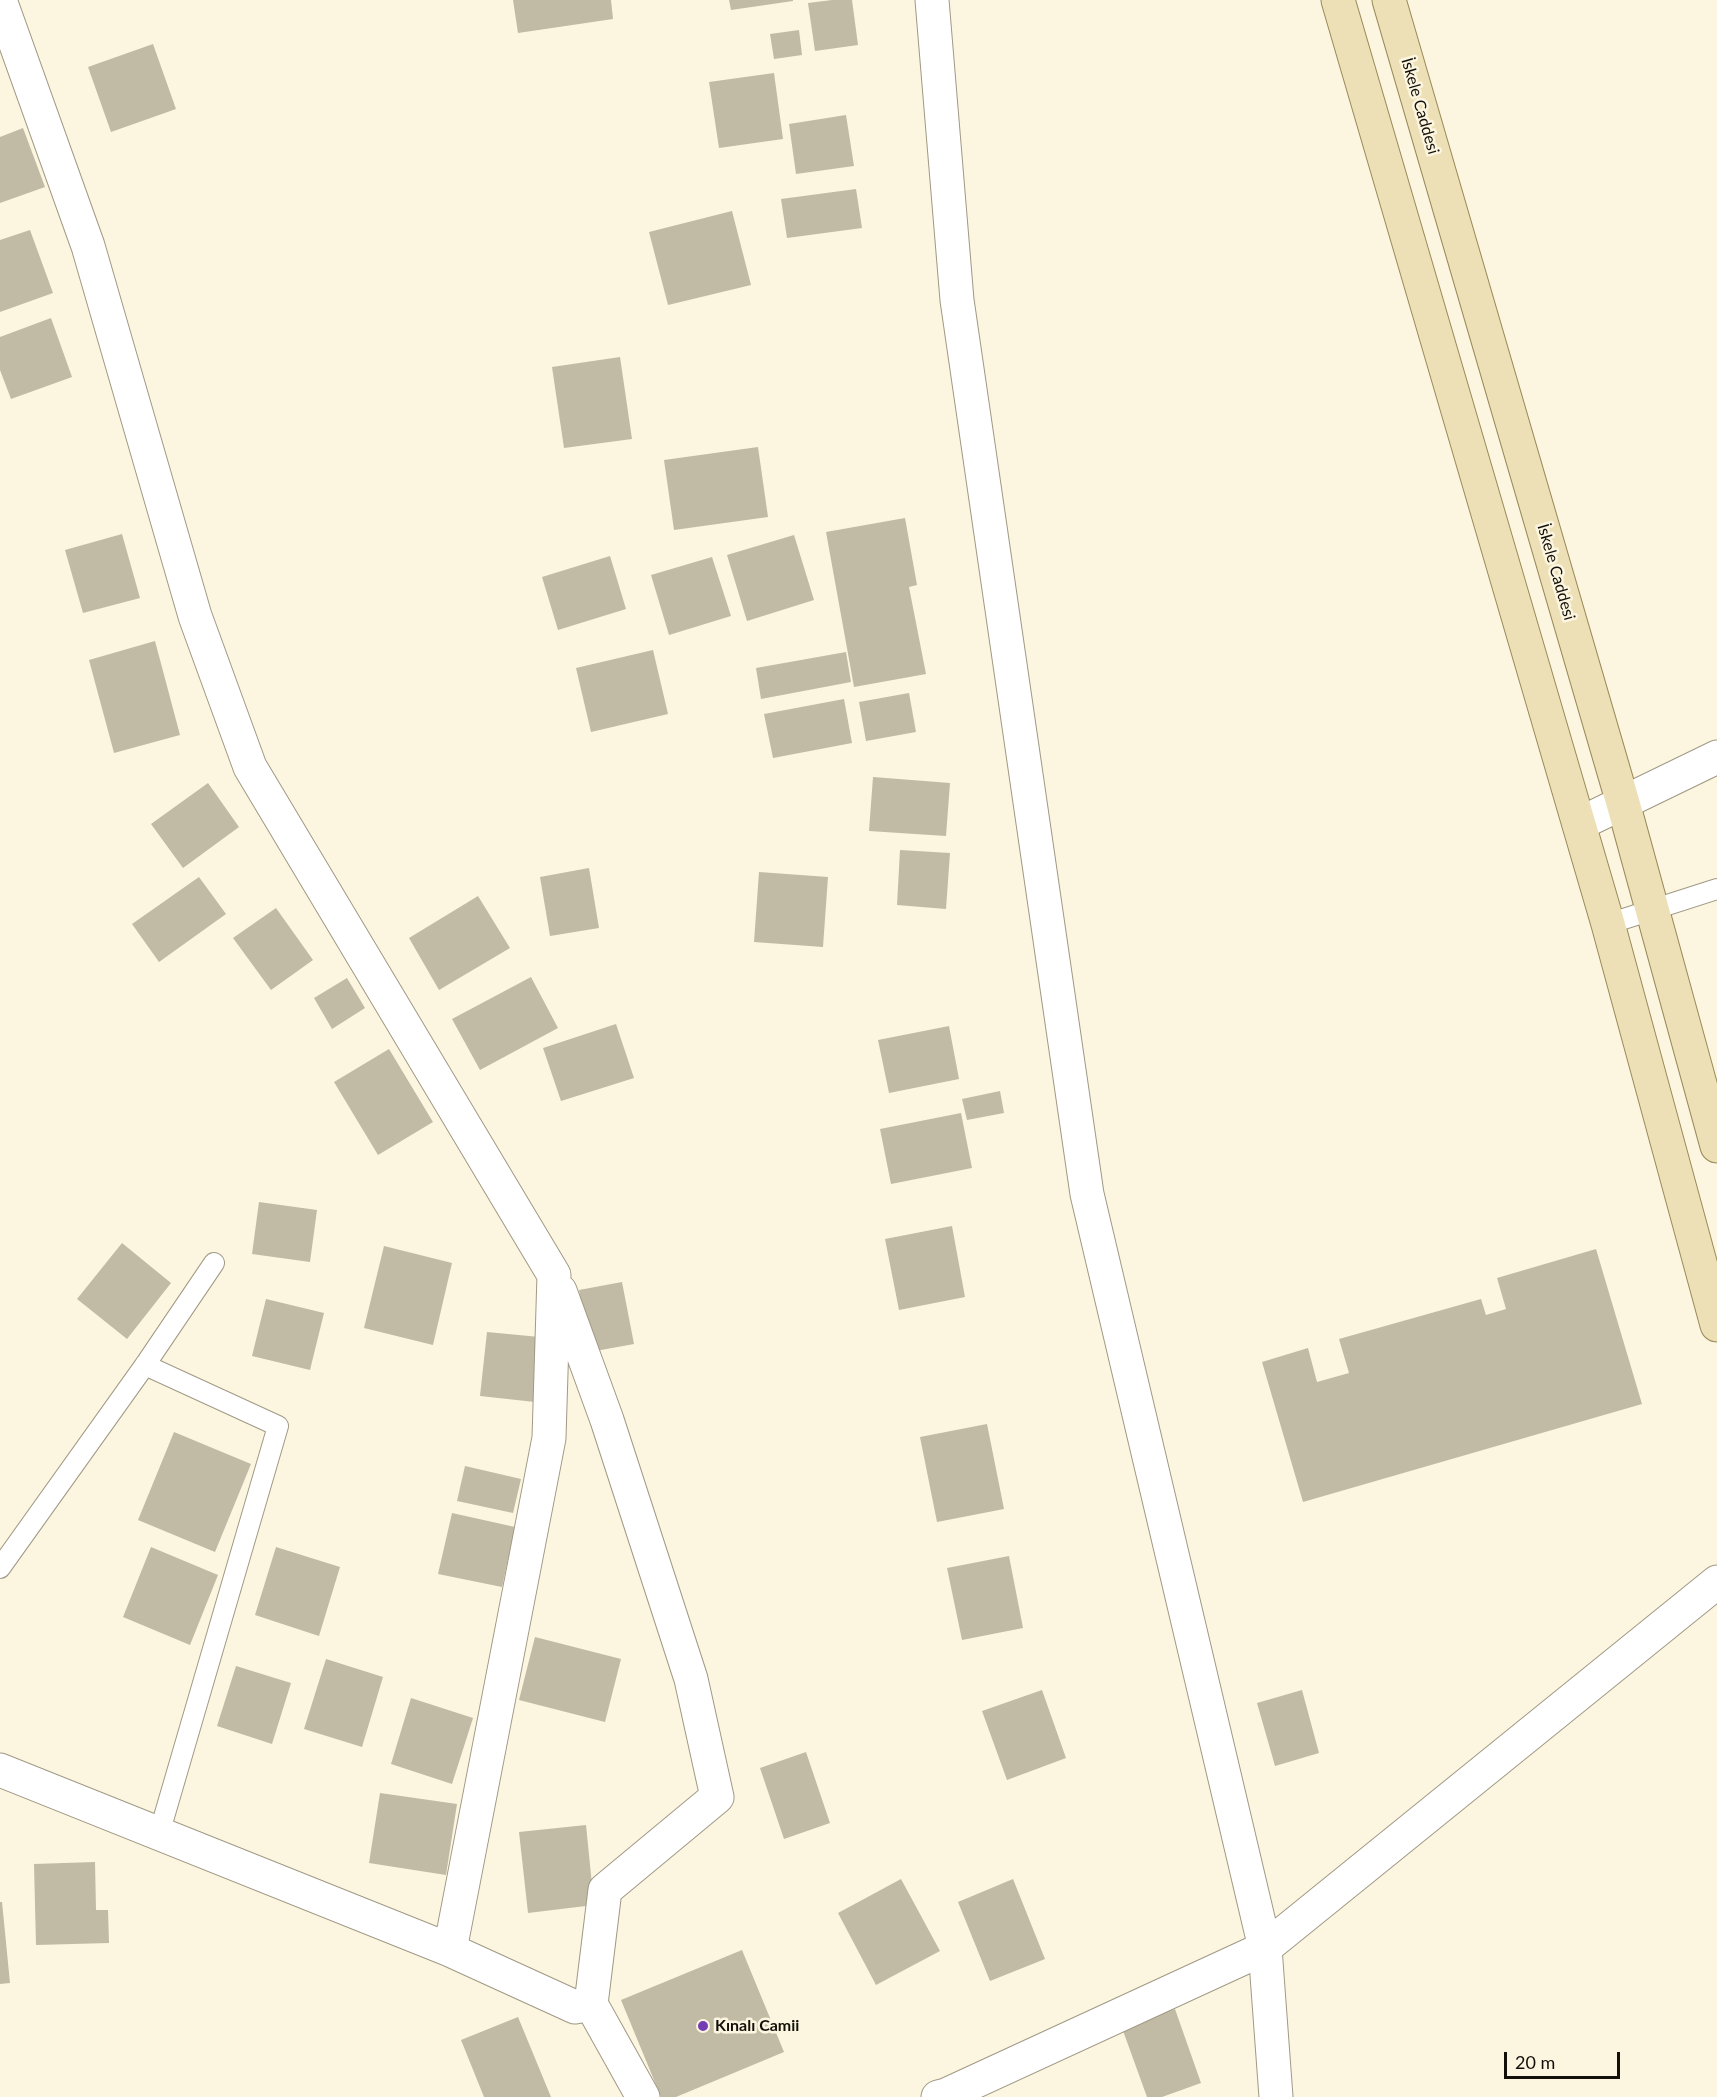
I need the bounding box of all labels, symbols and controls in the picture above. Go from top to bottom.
street label: İskele Caddesi [1397,56,1443,156]
street label: İskele Caddesi [1533,522,1579,622]
place label: Kınalı Camii [715,2016,799,2036]
marker: Kınalı Camii [696,2019,710,2033]
scale bar [1507,2040,1622,2078]
text: 20 m [1515,2051,1555,2073]

